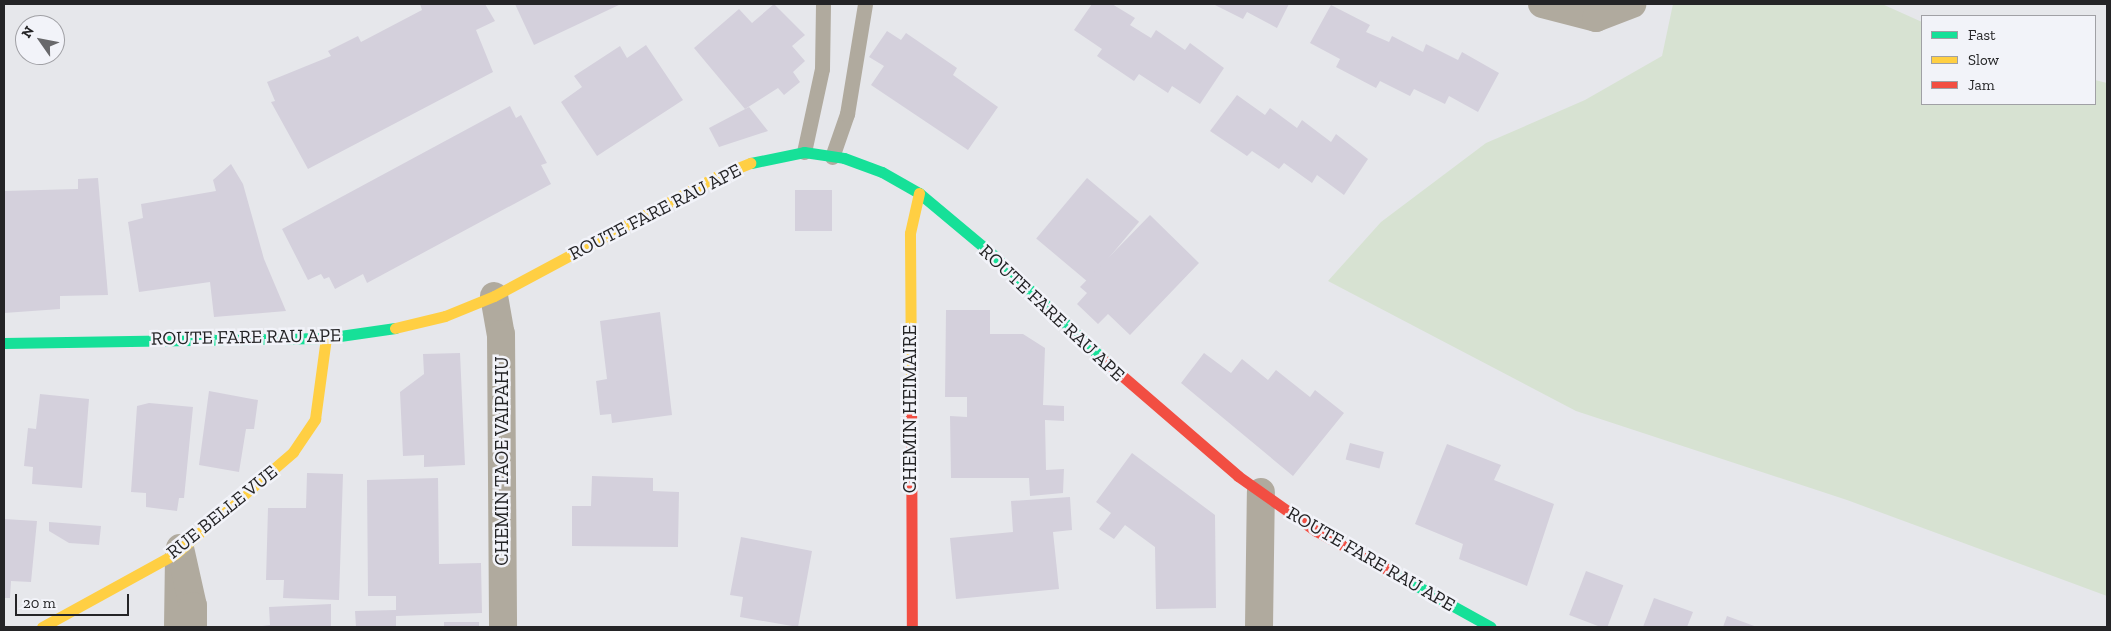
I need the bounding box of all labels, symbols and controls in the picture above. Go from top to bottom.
north arrow [15,15,65,65]
legend [1921,15,2096,105]
text: N [18,23,38,41]
text: Fast [1968,26,1996,44]
text: Slow [1968,51,1999,69]
text: Jam [1968,76,1995,94]
street label: ROUTE FARE RAU APE [565,159,745,265]
street label: ROUTE FARE RAU APE [974,240,1130,386]
street label: ROUTE FARE RAU APE [150,324,342,350]
street label: CHEMIN HEIMAIRE [899,325,921,493]
street label: CHEMIN TAOE VAIPAHU [491,356,513,566]
street label: RUE BELLE VUE [162,460,282,564]
street label: ROUTE FARE RAU APE [1283,501,1459,617]
scale bar [18,584,131,616]
text: 20 m [23,594,56,612]

